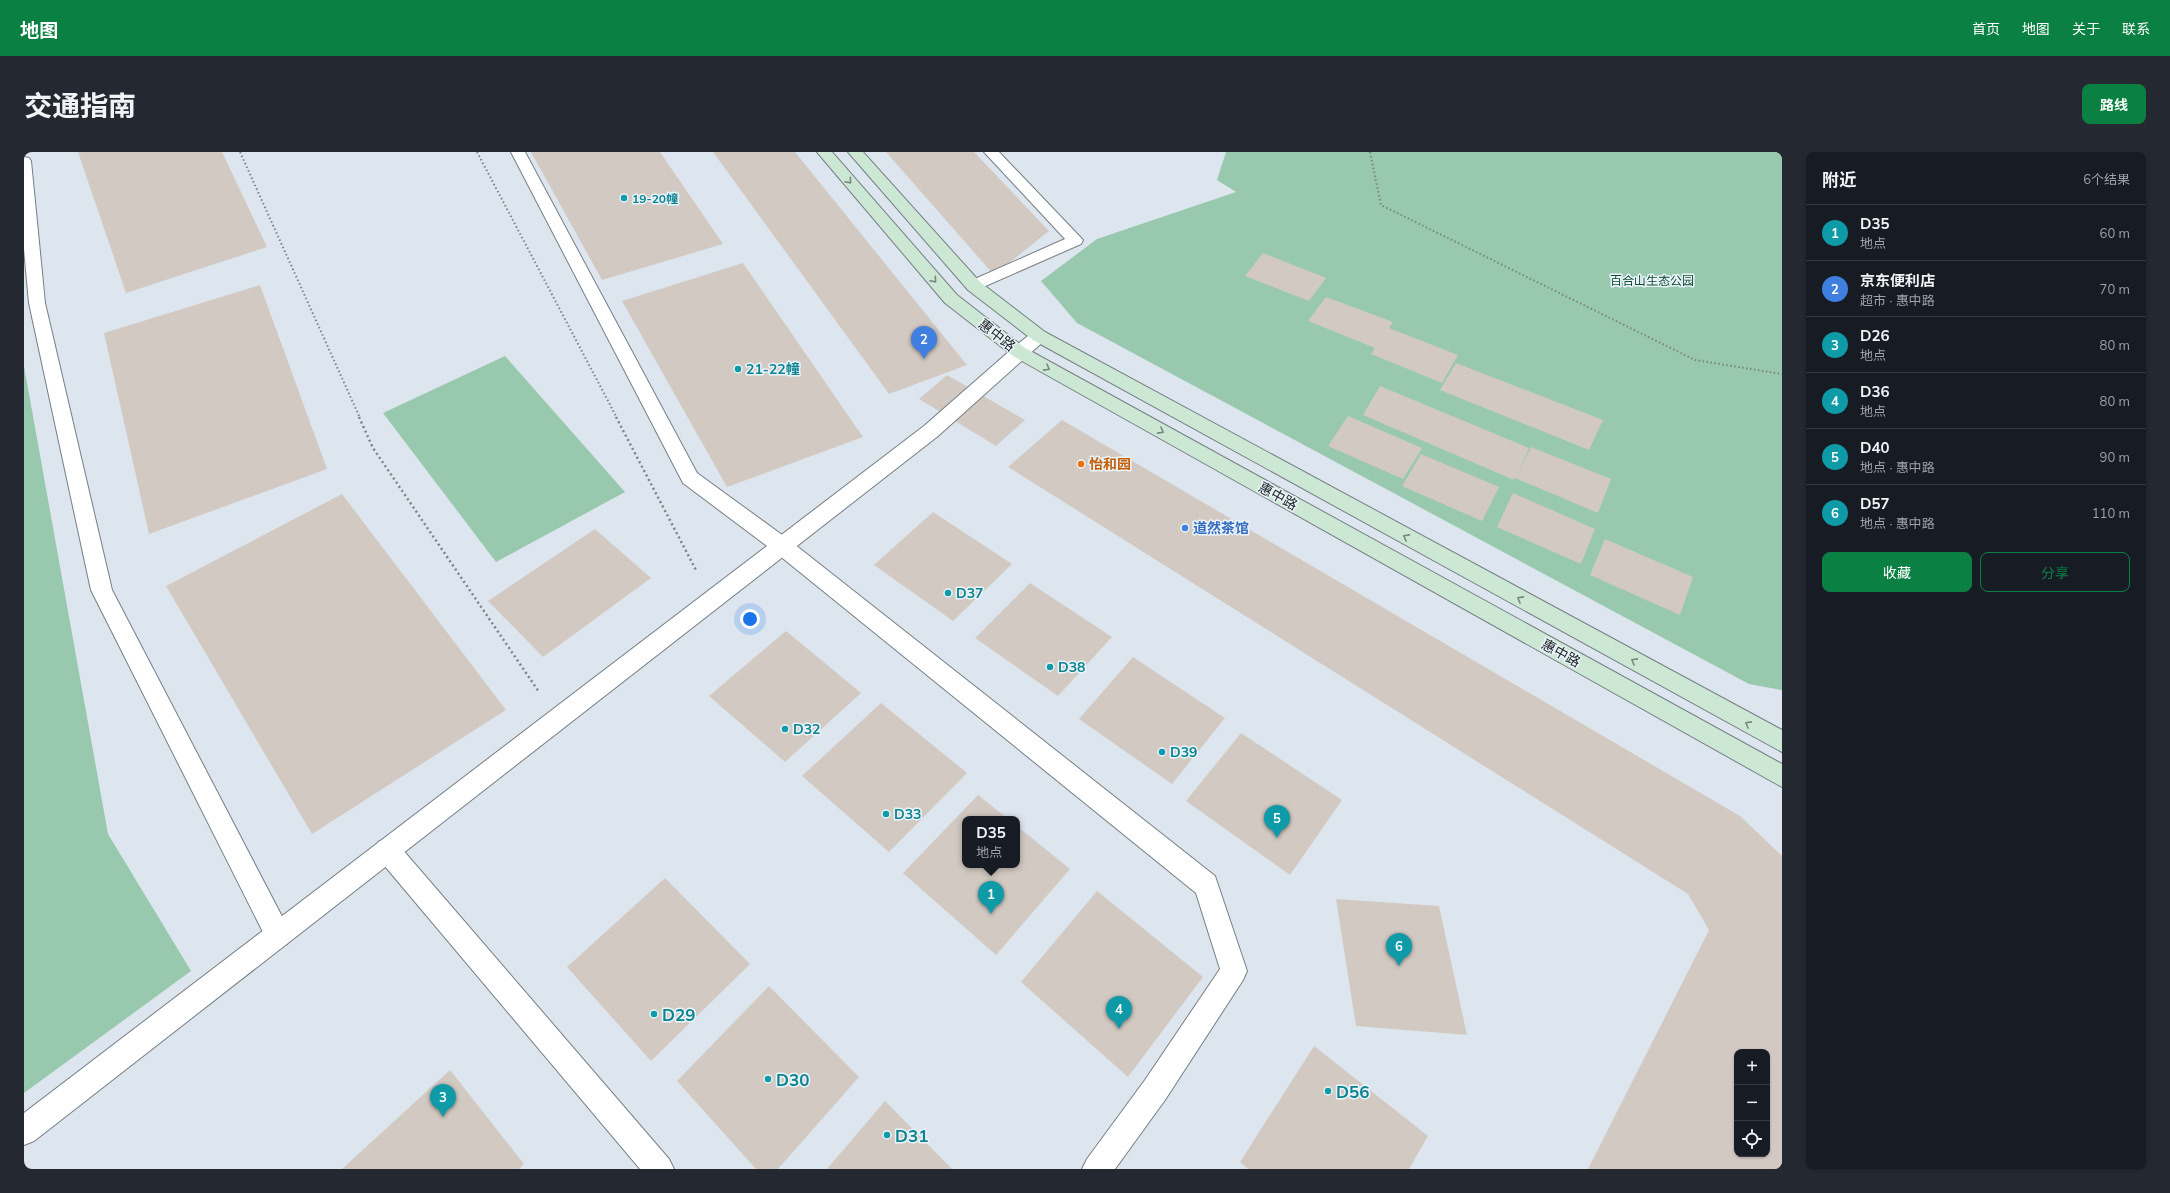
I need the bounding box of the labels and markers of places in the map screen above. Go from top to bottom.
place label: 19-20幢 [632,191,678,206]
marker: 19-20幢 [619,193,629,203]
pin: 2 [911,326,937,359]
place label: 21-22幢 [746,360,800,378]
marker: 21-22幢 [733,364,743,374]
place label: 怡和园 [1089,455,1131,473]
marker: 怡和园 [1076,459,1086,469]
place label: 道然茶馆 [1193,519,1249,537]
marker: 道然茶馆 [1180,523,1190,533]
place label: D37 [956,584,983,602]
marker: D37 [943,588,953,598]
place label: D38 [1058,658,1085,676]
marker: D38 [1045,662,1055,672]
place label: D32 [793,720,820,738]
marker: D32 [780,724,790,734]
place label: D39 [1170,743,1197,761]
marker: D39 [1157,747,1167,757]
place label: D33 [894,805,921,823]
pin: 5 [1264,805,1290,838]
marker: D33 [881,809,891,819]
pin: 1 [978,881,1004,914]
pin: 6 [1386,933,1412,966]
pin: 4 [1106,996,1132,1029]
place label: D29 [662,1004,695,1025]
marker: D29 [649,1009,659,1019]
place label: D30 [776,1069,809,1090]
marker: D30 [763,1074,773,1084]
place label: D56 [1336,1081,1369,1102]
pin: 3 [430,1084,456,1117]
marker: D56 [1323,1086,1333,1096]
place label: D31 [895,1125,928,1146]
marker: D31 [882,1130,892,1140]

